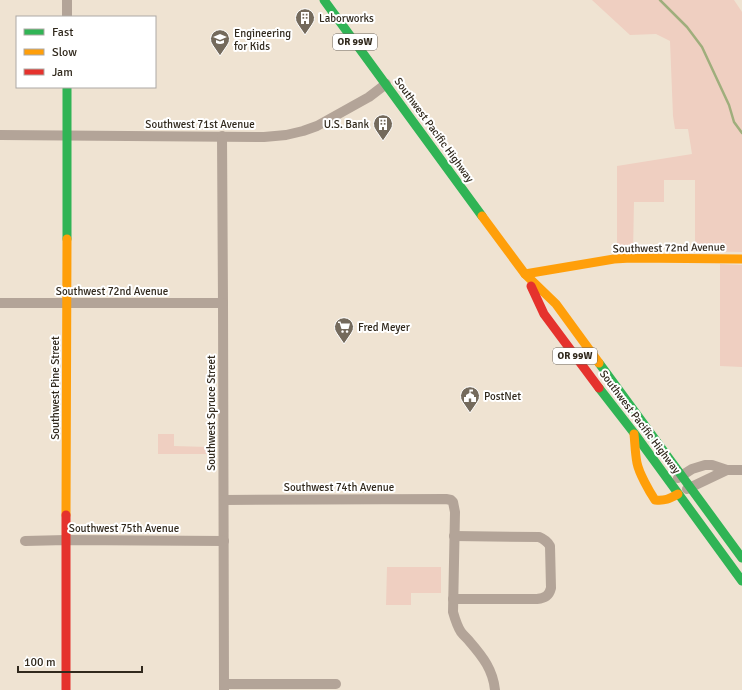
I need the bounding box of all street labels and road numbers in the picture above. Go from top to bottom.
road number: OR 99W [333,34,377,50]
street label: Southwest Pacific Highway [392,75,477,186]
street label: Southwest 71st Avenue [145,118,255,131]
street label: Southwest 72nd Avenue [613,241,725,255]
street label: Southwest 72nd Avenue [56,285,168,298]
street label: Southwest Pine Street [49,336,62,440]
road number: OR 99W [553,348,597,364]
street label: Southwest Spruce Street [205,355,218,471]
street label: Southwest Pacific Highway [597,368,684,477]
street label: Southwest 74th Avenue [284,481,394,494]
street label: Southwest 75th Avenue [69,522,179,535]

